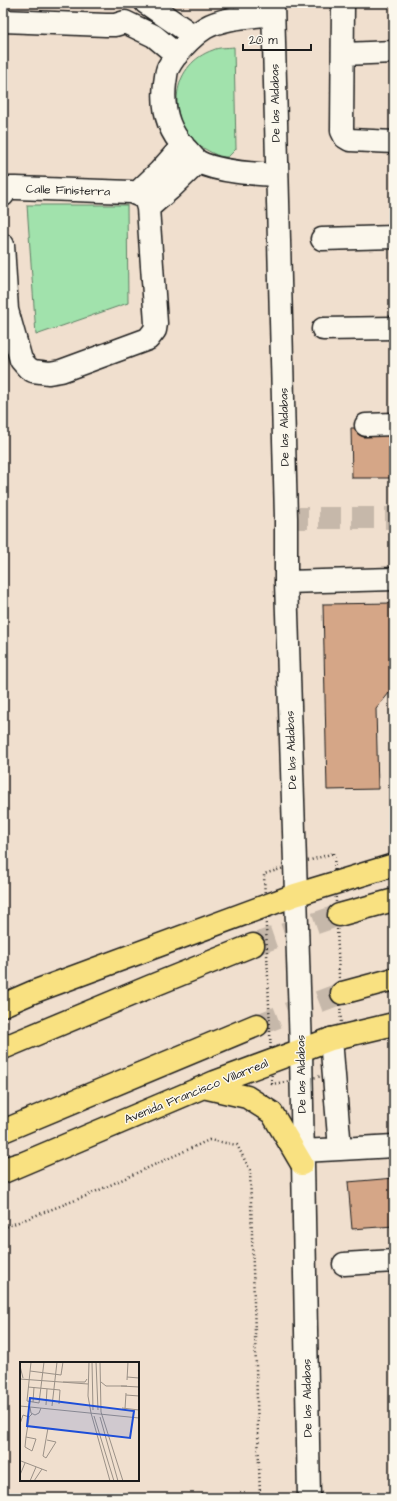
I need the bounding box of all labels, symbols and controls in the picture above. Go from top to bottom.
scale bar [243,26,311,52]
text: 20 m [249,32,278,49]
street label: De las Aldabas [266,64,285,142]
street label: Calle Finisterra [26,181,110,200]
street label: De las Aldabas [275,388,294,466]
street label: De las Aldabas [282,710,301,790]
street label: De las Aldabas [292,1035,311,1113]
street label: Avenida Francisco Villarreal [122,1055,271,1128]
street label: De las Aldabas [298,1359,317,1437]
inset map [20,1362,139,1481]

